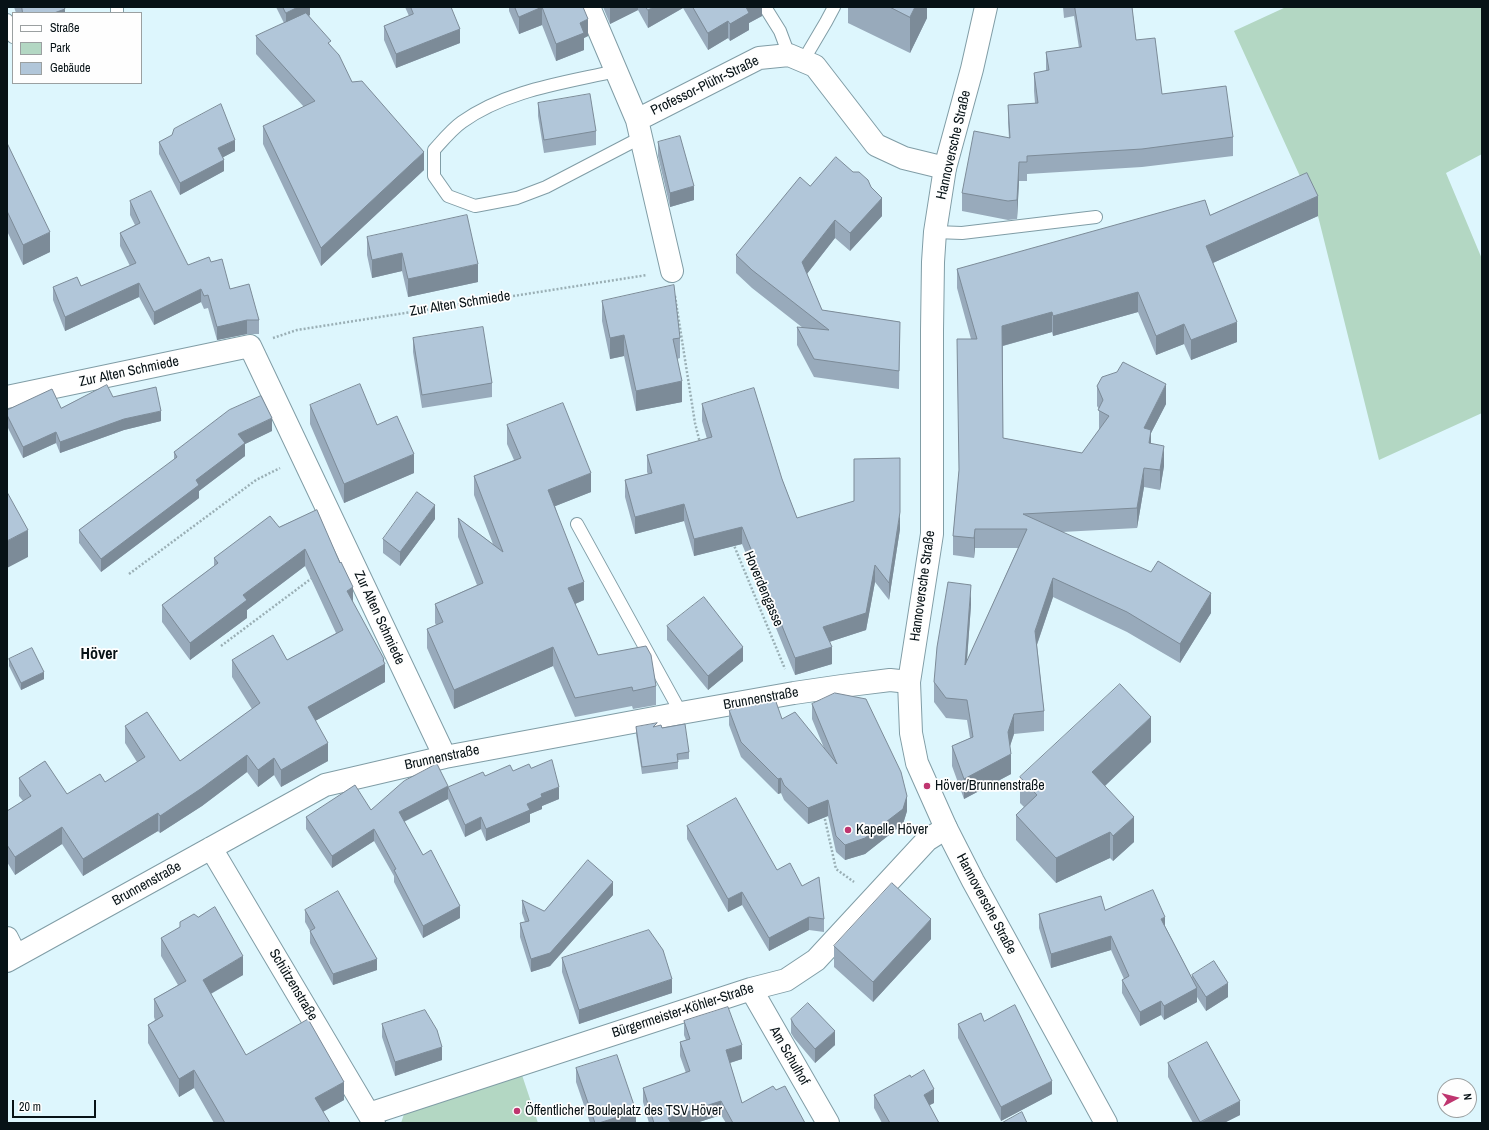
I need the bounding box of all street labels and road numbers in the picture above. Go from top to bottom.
street label: Professor-Plühr-Straße [648,53,762,119]
street label: Hannoversche Straße [933,89,975,201]
street label: Zur Alten Schmiede [409,288,511,320]
street label: Zur Alten Schmiede [78,353,180,391]
street label: Hannoversche Straße [907,530,939,642]
street label: Hoverdengasse [740,549,786,629]
street label: Zur Alten Schmiede [350,568,408,668]
street label: Brunnenstraße [722,684,800,714]
street label: Brunnenstraße [403,742,481,774]
street label: Hannoversche Straße [952,851,1020,957]
street label: Brunnenstraße [110,858,184,910]
street label: Schützenstraße [265,946,321,1024]
street label: Bürgermeister-Köhler-Straße [610,980,756,1042]
street label: Am Schulhof [765,1024,813,1088]

